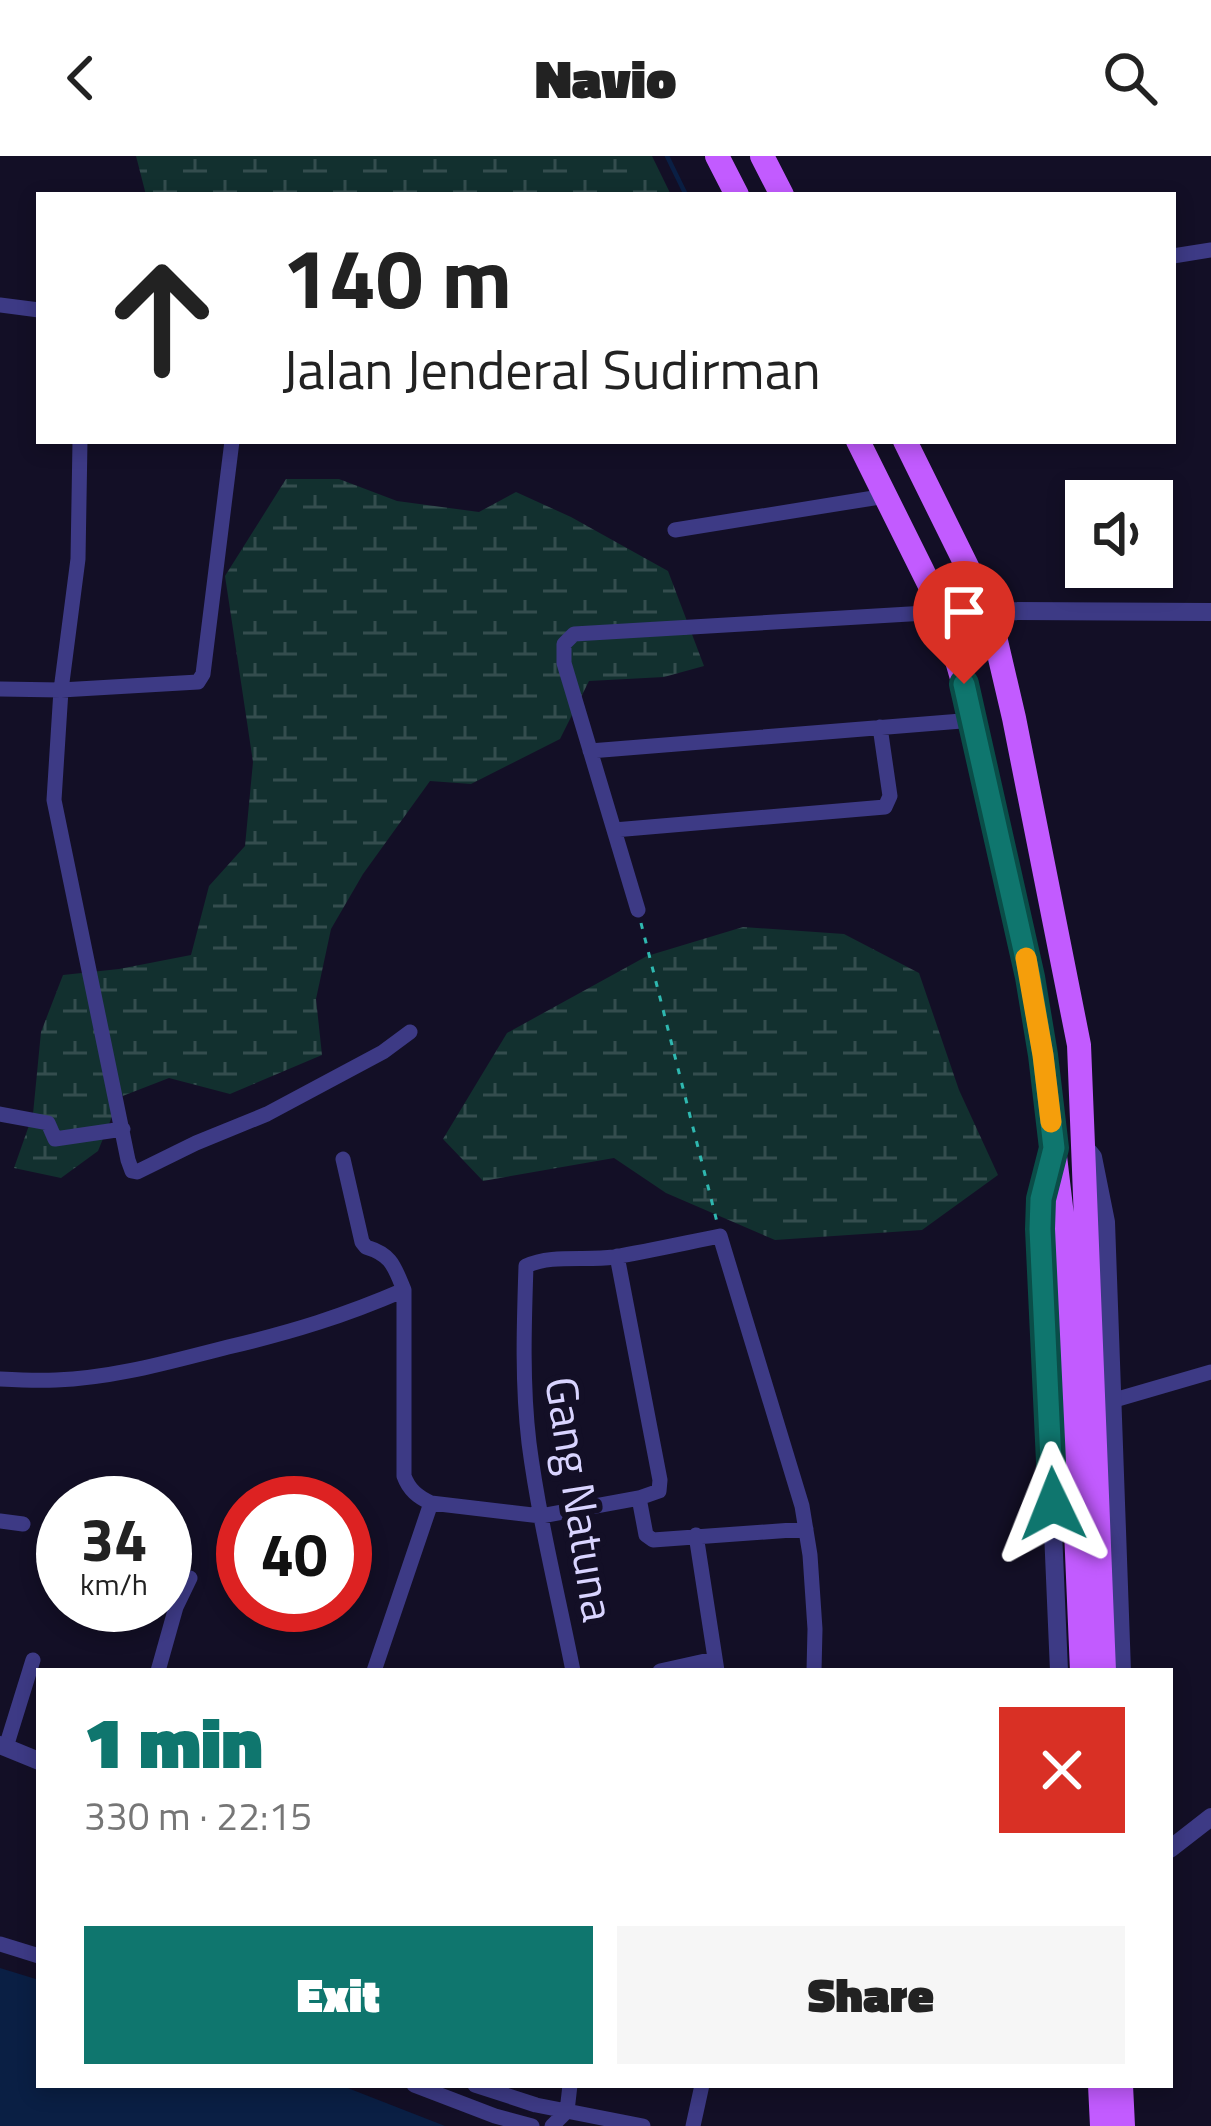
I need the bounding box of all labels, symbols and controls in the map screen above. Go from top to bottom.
text: Navio [535,37,676,119]
icon: back [48,45,114,111]
icon: search [1097,45,1163,111]
text: 140 m [282,213,512,341]
icon: ahead [84,240,240,396]
text: Jalan Jenderal Sudirman [282,328,821,410]
map controls [1065,480,1173,588]
button: sound [1065,480,1173,588]
pin [913,561,1015,684]
icon: arrive [931,579,997,645]
street label: Gang Natuna [528,1372,634,1626]
position arrow [990,1441,1116,1567]
speed limit sign: 40 [216,1476,372,1632]
text: 34 [80,1493,148,1584]
text: km/h [80,1561,148,1607]
text: 1 min [84,1686,263,1796]
button: close [999,1707,1125,1833]
text: 330 m · 22:15 [84,1786,312,1845]
button: Exit [84,1926,593,2064]
button: Share [617,1926,1125,2064]

